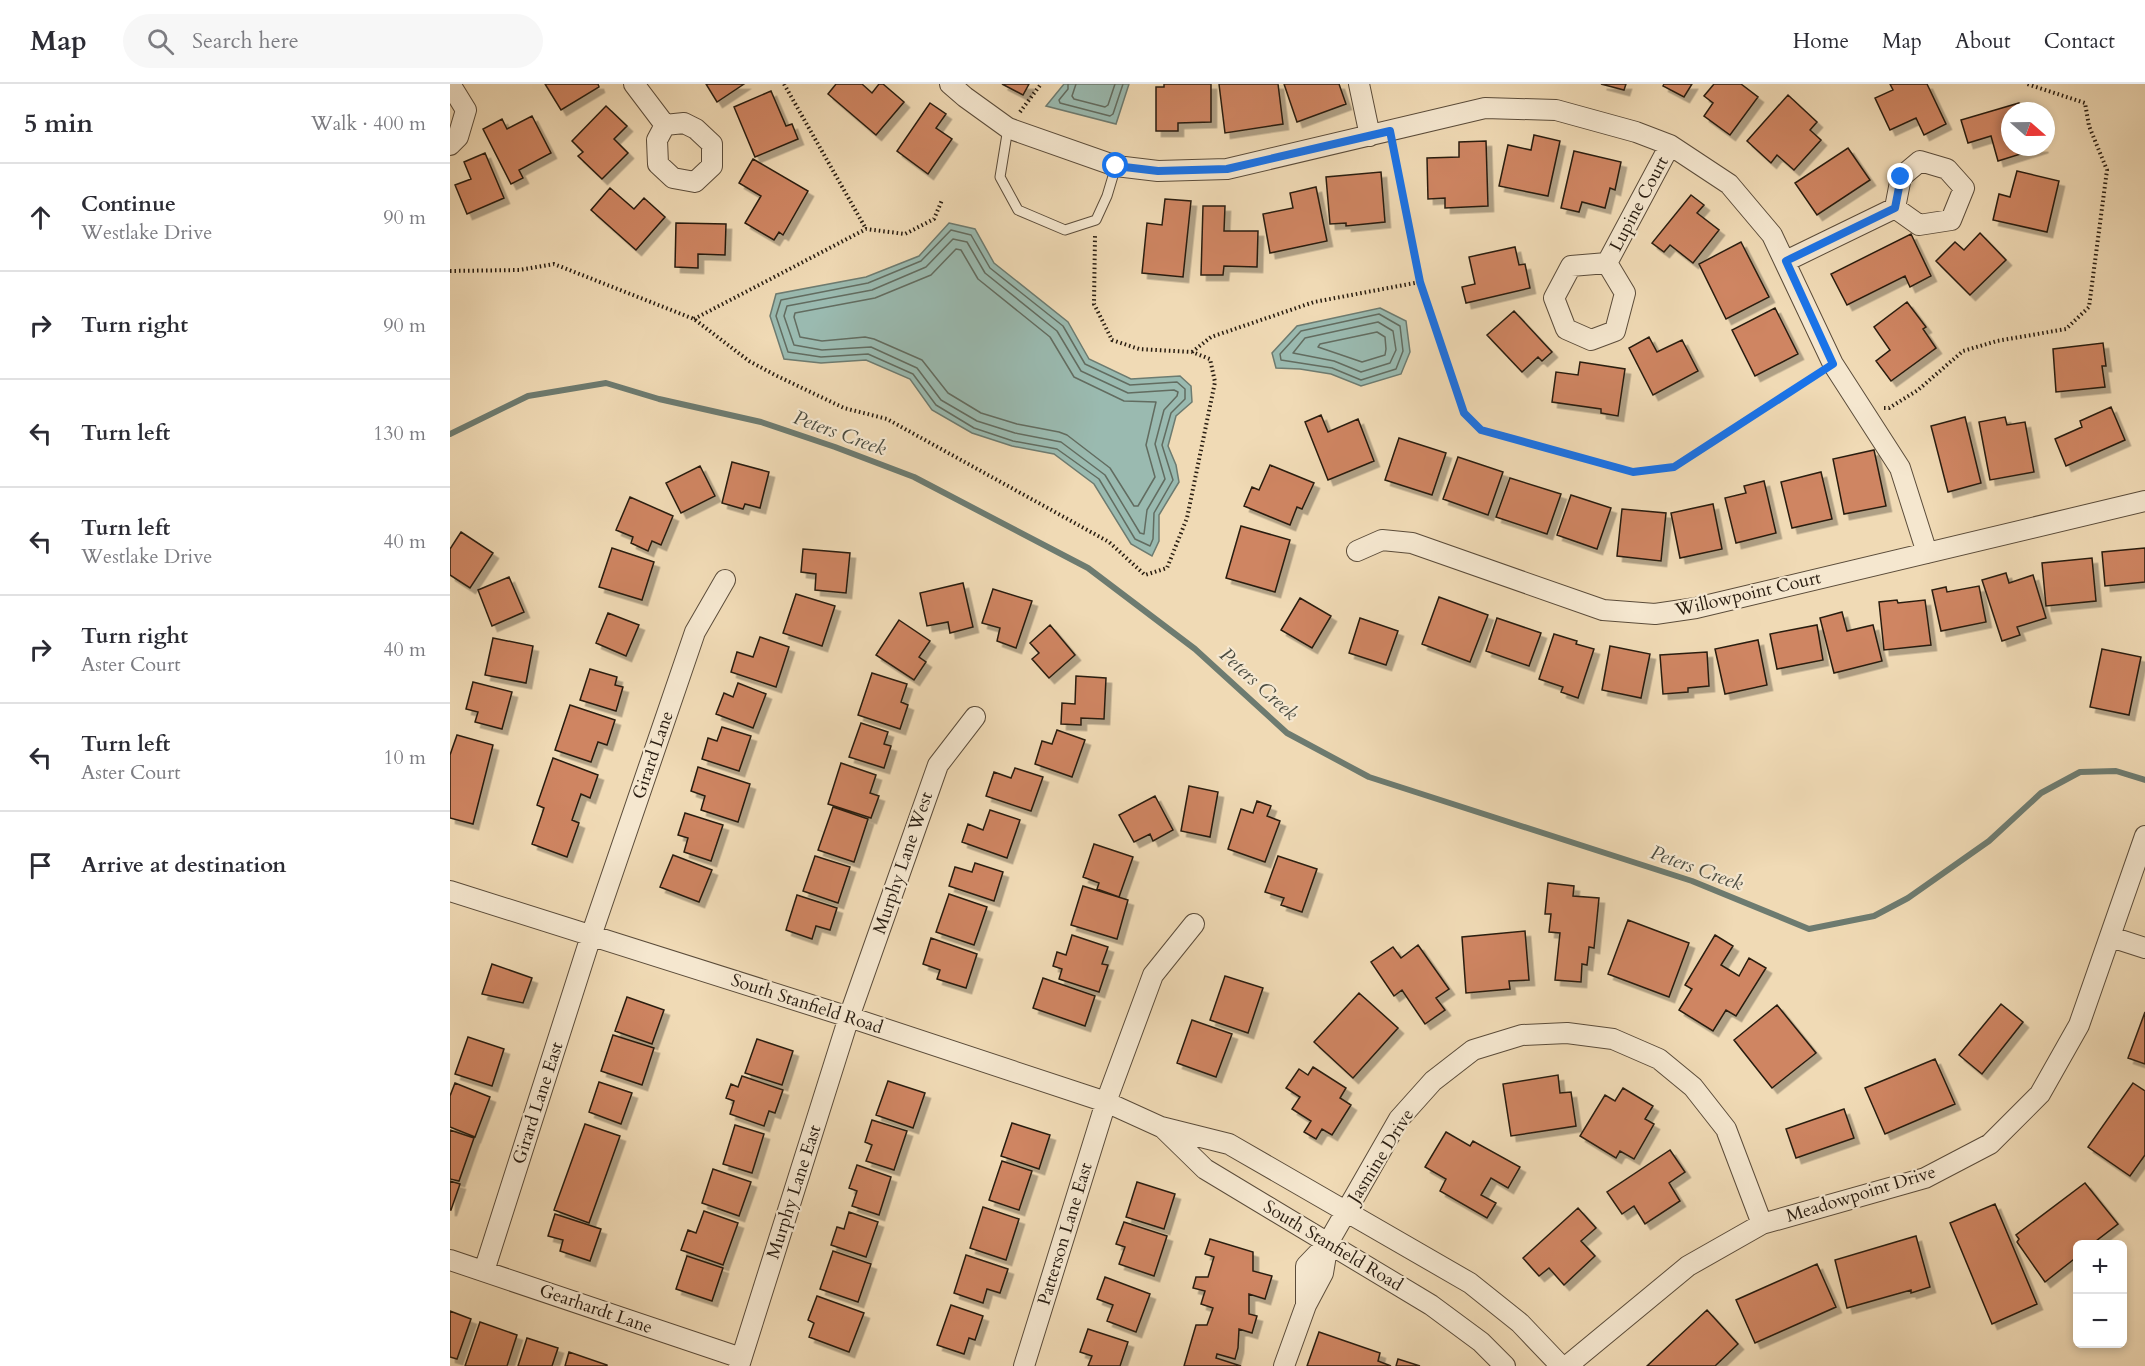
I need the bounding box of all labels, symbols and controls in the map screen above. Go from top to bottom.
search box [123,14,543,68]
text: Map [30,22,87,60]
icon: search [144,25,177,58]
text: Search here [192,26,299,56]
text: Home [1793,27,1849,56]
text: Map [1882,27,1922,56]
text: About [1955,27,2011,56]
text: Contact [2044,27,2115,56]
north arrow [2001,102,2055,156]
text: 5 min [24,106,93,141]
text: Walk · 400 m [311,110,426,137]
route start [1102,152,1128,178]
street label: Lupine Court [1603,152,1675,256]
route end [1887,163,1913,189]
text: Continue [81,189,176,219]
icon: ahead [24,201,57,234]
text: 90 m [383,204,426,231]
text: Westlake Drive [81,219,212,246]
icon: right [24,309,57,342]
text: Turn right [81,310,188,340]
text: 90 m [383,312,426,339]
water label: Peters Creek [790,404,890,462]
icon: left [24,417,57,450]
text: Turn left [81,418,170,448]
text: 130 m [373,420,426,447]
text: Turn left [81,513,170,543]
icon: left [24,525,57,558]
text: 40 m [383,528,426,555]
text: Westlake Drive [81,543,212,570]
street label: Willowpoint Court [1672,565,1824,623]
text: Turn right [81,621,188,651]
icon: right [24,633,57,666]
text: 40 m [383,636,426,663]
water label: Peters Creek [1214,642,1304,727]
text: Aster Court [81,651,181,678]
street label: Girard Lane [626,708,680,802]
text: Turn left [81,729,170,759]
icon: left [24,741,57,774]
text: 10 m [383,744,426,771]
text: Aster Court [81,759,181,786]
street label: Murphy Lane West [867,788,939,937]
water label: Peters Creek [1647,839,1747,897]
icon: arrive [24,849,57,882]
text: Arrive at destination [81,850,286,880]
street label: South Stanfield Road [728,968,887,1041]
street label: Girard Lane East [506,1038,570,1167]
street label: Jasmine Drive [1340,1104,1420,1211]
street label: Murphy Lane East [761,1121,828,1262]
street label: Patterson Lane East [1031,1159,1099,1308]
street label: Meadowpoint Drive [1783,1159,1939,1229]
street label: South Stanfield Road [1259,1194,1408,1298]
map controls [2073,1240,2127,1348]
button: + [2073,1240,2127,1294]
street label: Gearhardt Lane [536,1278,656,1340]
button: − [2073,1294,2127,1348]

